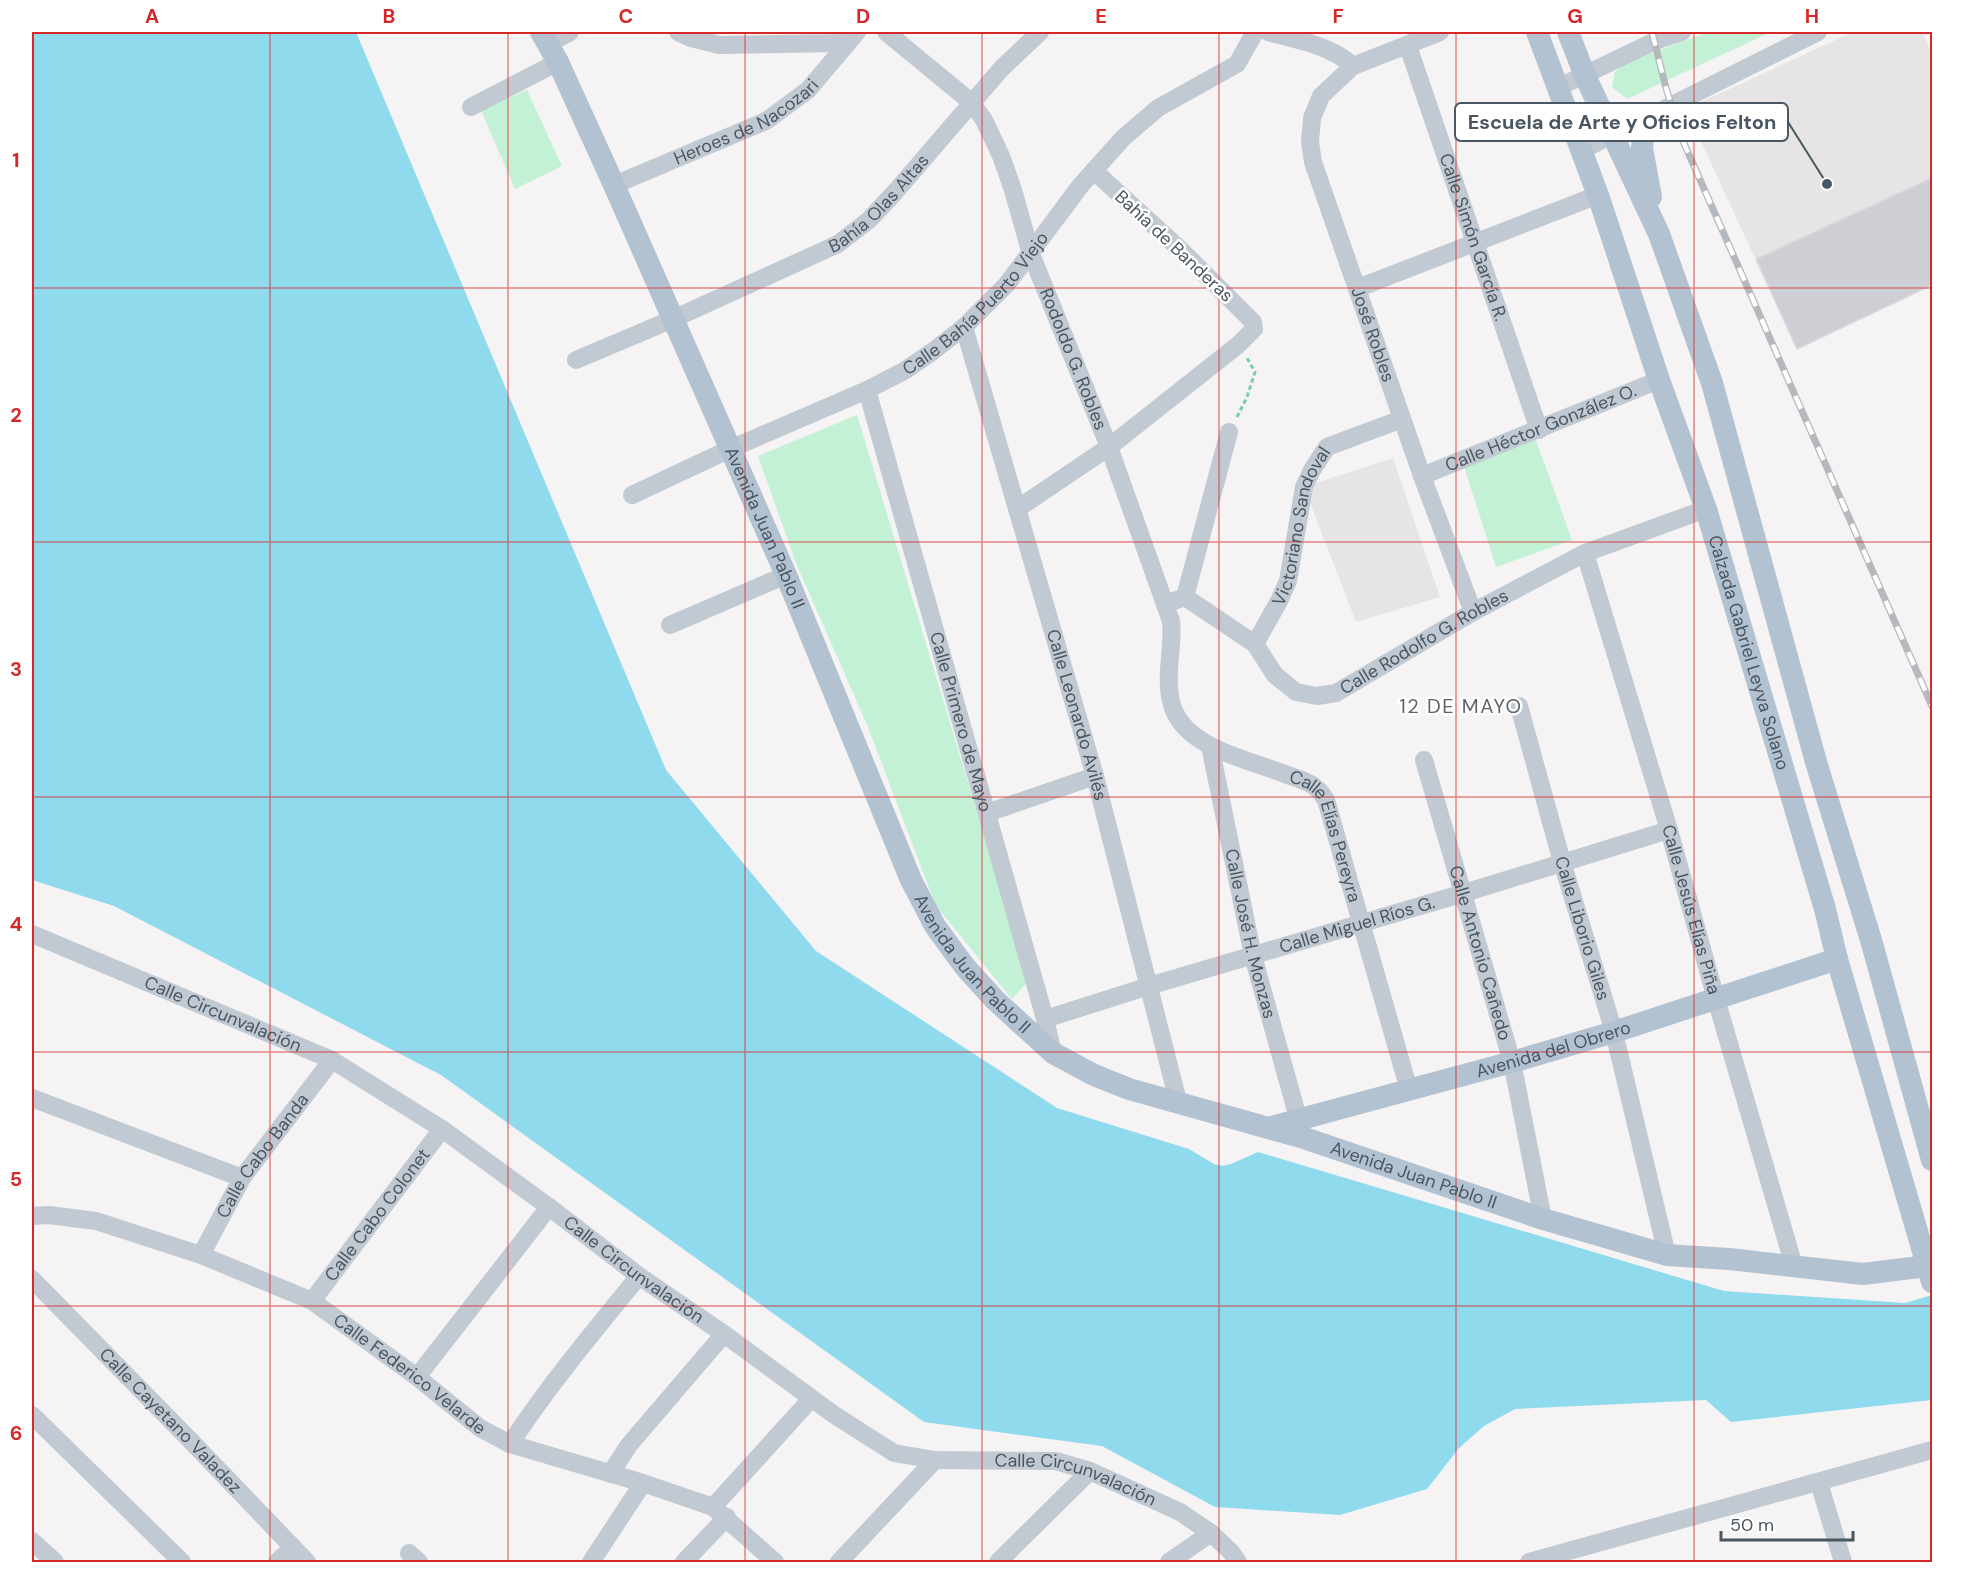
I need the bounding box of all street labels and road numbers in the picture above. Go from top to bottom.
street label: Heroes de Nacozari [670,74,824,170]
street label: Bahía Olas Altas [825,149,935,259]
street label: Calle Simón García R. [1434,150,1513,324]
street label: Bahía de Banderas [1110,185,1238,307]
street label: Calle Bahía Puerto Viejo [898,227,1054,381]
street label: José Robles [1345,284,1401,385]
street label: Rodoldo G. Robles [1034,285,1113,434]
street label: Calle Héctor González O. [1441,378,1640,477]
street label: Victoriano Sandoval [1266,442,1336,610]
street label: Avenida Juan Pablo II [719,443,810,612]
street label: Calzada Gabriel Leyva Solano [1702,532,1795,773]
street label: Calle Rodolfo G. Robles [1335,583,1513,700]
street label: Calle Leonardo Avilés [1041,626,1113,803]
street label: Calle Primero de Mayo [924,629,998,815]
street label: Calle Elías Pereyra [1286,765,1367,905]
street label: Calle Jesús Elías Piña [1656,822,1726,997]
street label: Calle José H. Monzas [1219,847,1282,1021]
street label: Calle Liborio Giles [1549,853,1616,1003]
street label: Calle Antonio Cañedo [1443,863,1517,1043]
street label: Avenida Juan Pablo II [908,890,1036,1039]
street label: Calle Miguel Ríos G. [1276,890,1438,959]
street label: Calle Circunvalación [141,970,305,1058]
street label: Avenida del Obrero [1473,1015,1634,1083]
street label: Calle Cabo Banda [211,1088,314,1222]
street label: Avenida Juan Pablo II [1327,1136,1500,1214]
street label: Calle Cabo Colonet [319,1143,435,1286]
street label: Calle Circunvalación [558,1210,709,1329]
street label: Calle Federico Velarde [328,1308,491,1440]
street label: Calle Cayetano Valadez [94,1343,247,1499]
street label: Calle Circunvalación [995,1448,1160,1512]

